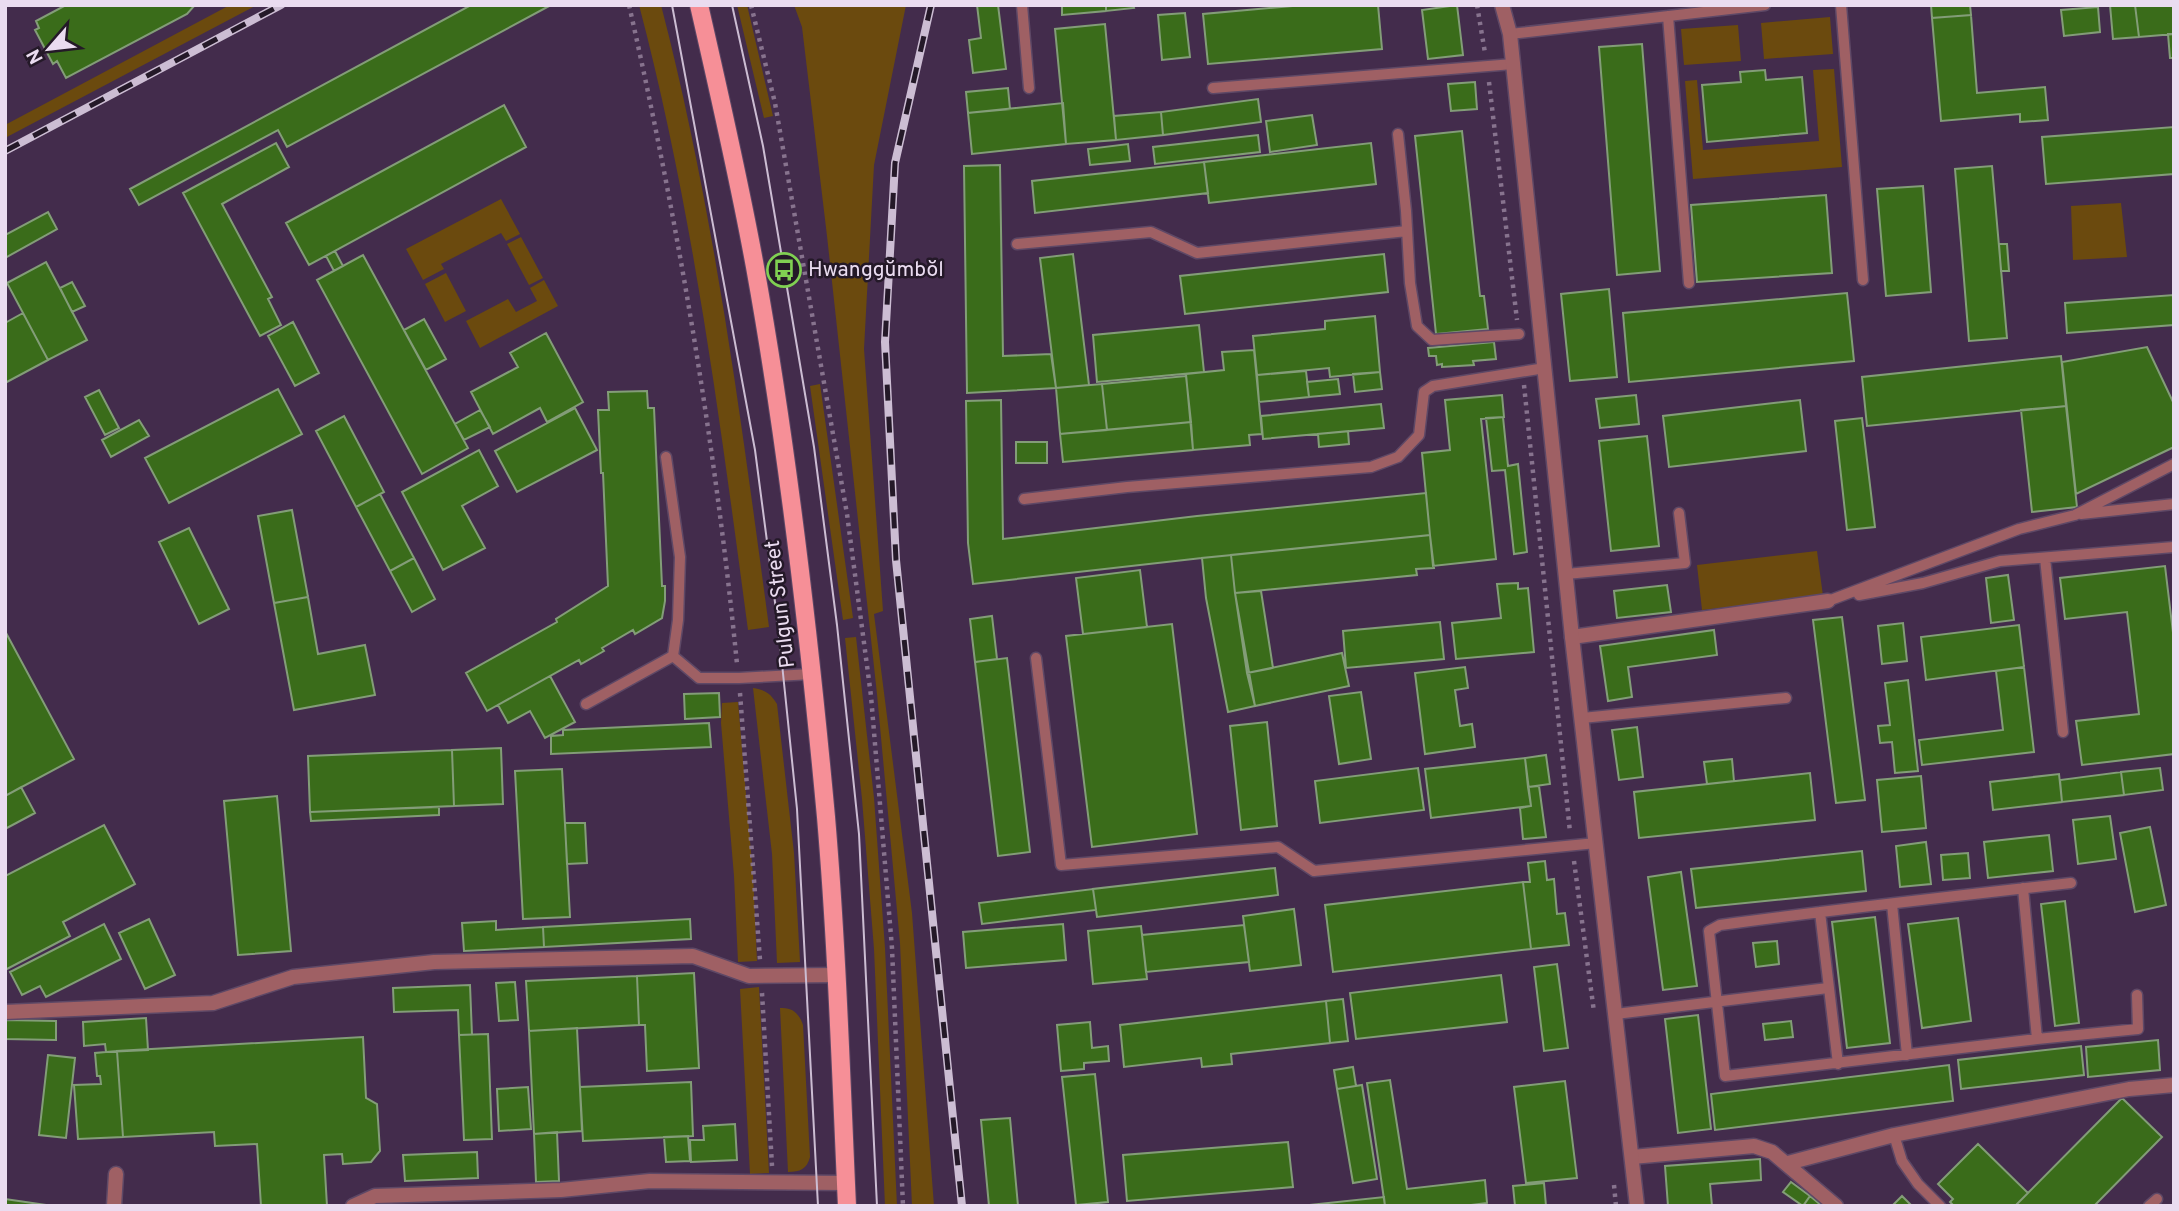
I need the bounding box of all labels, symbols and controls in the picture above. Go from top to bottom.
north arrow [14,14,84,84]
text: N [22,44,50,68]
bus stop icon: Hwanggŭmbŏl [765,251,803,289]
place label: Hwanggŭmbŏl [808,257,944,284]
street label: Pulgun Street [760,539,802,669]

